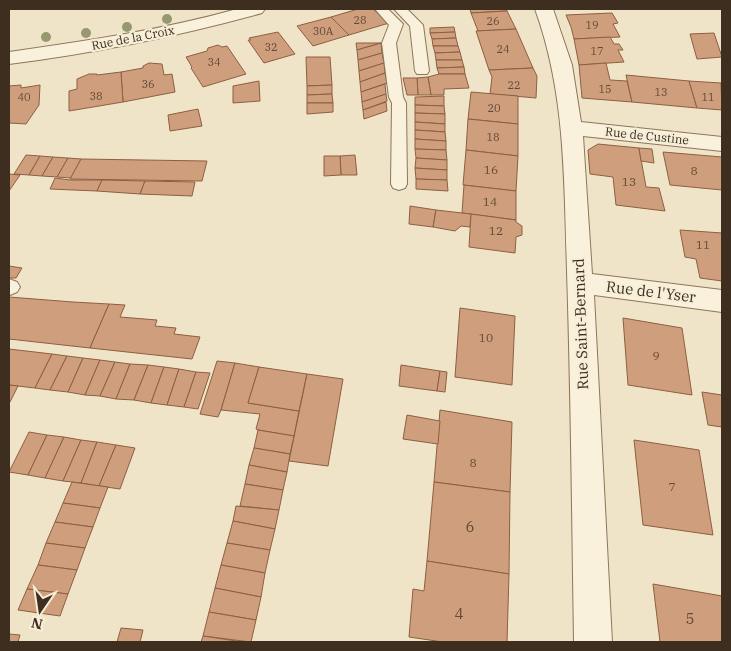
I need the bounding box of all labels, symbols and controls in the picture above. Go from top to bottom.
house number: 28 [353,13,367,27]
house number: 26 [486,14,500,28]
house number: 19 [585,18,599,32]
street label: Rue de la Croix [90,22,176,53]
house number: 30A [313,24,334,38]
house number: 32 [264,40,278,54]
house number: 24 [496,42,510,56]
house number: 17 [590,44,604,58]
house number: 34 [207,55,221,69]
house number: 36 [141,77,155,91]
house number: 22 [507,78,521,92]
house number: 15 [598,82,612,96]
house number: 13 [654,85,668,99]
house number: 38 [89,89,103,103]
house number: 40 [17,90,31,104]
house number: 11 [701,90,715,104]
house number: 20 [487,101,501,115]
street label: Rue de Custine [604,124,690,147]
house number: 18 [486,130,500,144]
house number: 16 [484,162,498,177]
house number: 8 [690,163,698,178]
house number: 13 [622,174,636,189]
house number: 14 [483,194,497,209]
house number: 12 [489,223,503,238]
house number: 11 [696,237,710,252]
street label: Rue Saint-Bernard [569,258,592,390]
street label: Rue de l'Yser [605,277,697,306]
house number: 10 [479,330,493,345]
house number: 9 [652,348,660,363]
house number: 8 [469,455,477,470]
house number: 7 [668,479,676,494]
house number: 6 [465,517,475,536]
north arrow [15,586,65,636]
house number: 4 [454,604,464,623]
house number: 5 [685,609,695,628]
text: N [30,614,44,634]

